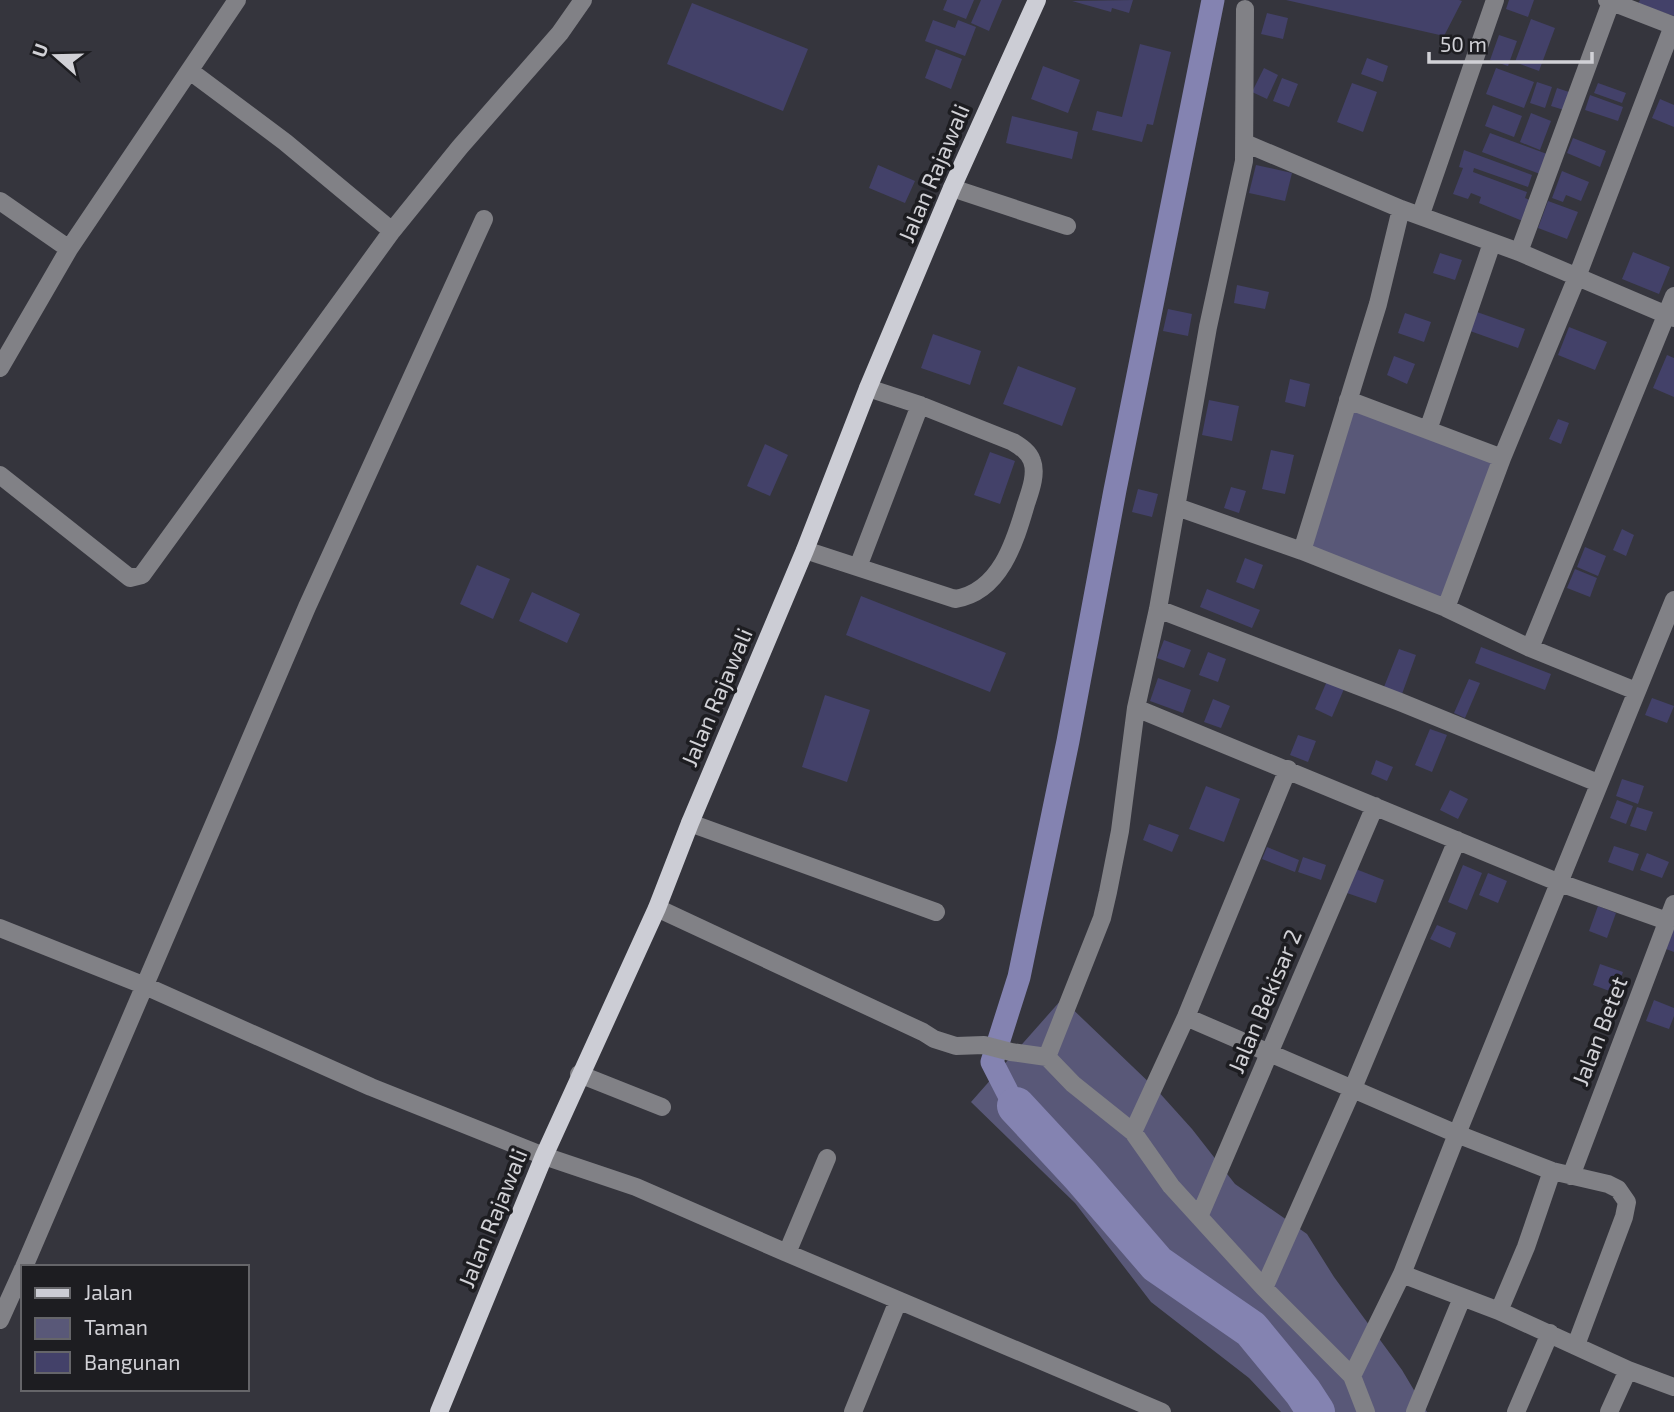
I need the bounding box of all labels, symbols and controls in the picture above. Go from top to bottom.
north arrow [21,21,91,91]
scale bar [1429,21,1592,65]
text: 50 m [1440,31,1487,56]
text: U [27,40,53,60]
street label: Jalan Rajawali [891,100,975,246]
street label: Jalan Rajawali [674,624,758,770]
street label: Jalan Bekisar 2 [1221,925,1307,1077]
street label: Jalan Betet [1565,972,1633,1090]
street label: Jalan Rajawali [451,1144,533,1292]
legend [21,1265,248,1391]
text: Jalan [84,1279,133,1304]
text: Taman [84,1314,148,1339]
text: Bangunan [84,1349,180,1374]

